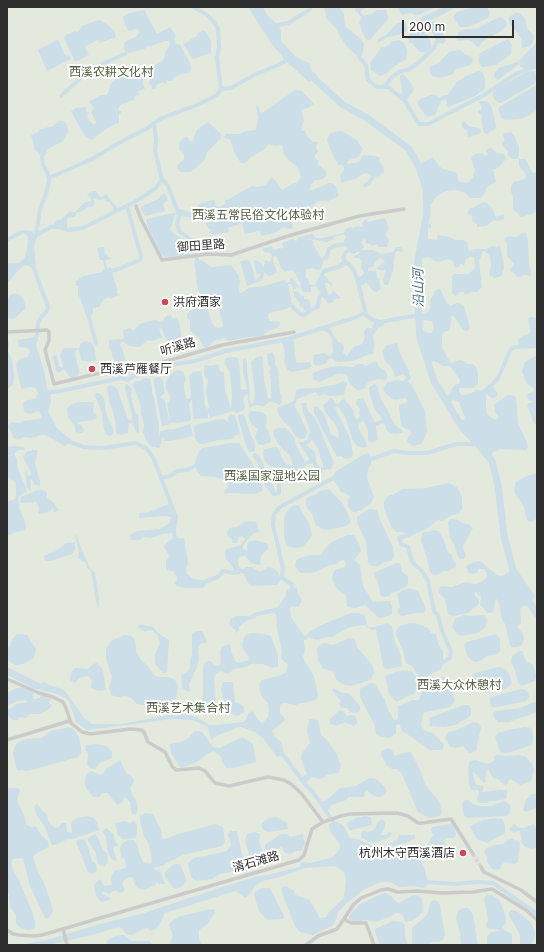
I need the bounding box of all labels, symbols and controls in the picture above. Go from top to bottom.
scale bar [404,12,516,38]
text: 200 m [409,19,445,34]
park label: 西溪农耕文化村 [69,65,153,79]
park label: 西溪五常民俗文化体验村 [192,208,324,222]
street label: 御田里路 [177,237,225,255]
water label: 沿山河 [411,268,427,308]
place label: 洪府酒家 [173,295,221,309]
marker: 洪府酒家 [160,297,170,307]
street label: 听溪路 [159,335,197,359]
place label: 西溪芦雁餐厅 [100,362,172,376]
marker: 西溪芦雁餐厅 [87,364,97,374]
park label: 西溪国家湿地公园 [224,469,320,483]
park label: 西溪大众休憩村 [417,678,501,692]
park label: 西溪艺术集合村 [146,701,230,715]
place label: 杭州木守西溪酒店 [359,846,455,860]
street label: 清石滩路 [231,848,281,876]
marker: 杭州木守西溪酒店 [458,848,468,858]

